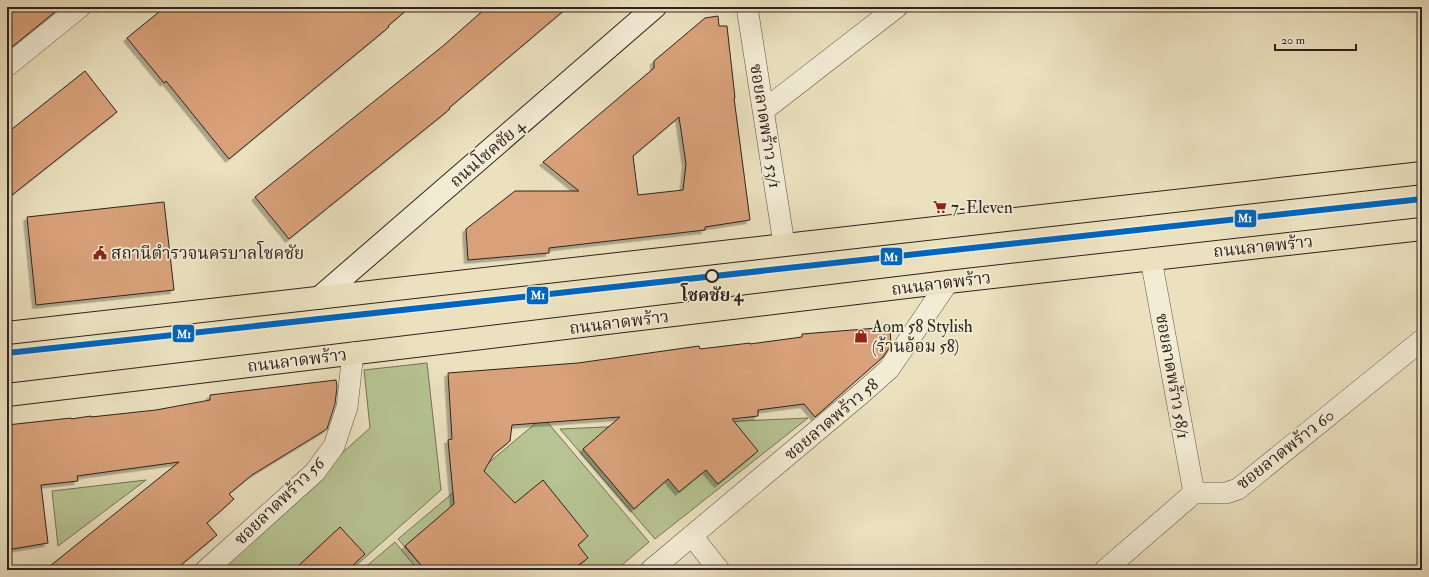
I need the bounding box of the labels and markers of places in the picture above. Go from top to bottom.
place label: 7-Eleven [951,197,1013,218]
supermarket icon: 7-Eleven [932,199,948,215]
place label: สถานีตำรวจนครบาลโชคชัย [111,240,304,264]
public building icon: สถานีตำรวจนครบาลโชคชัย [92,245,108,261]
marker: โชคชัย 4 [705,269,719,283]
place label: โชคชัย 4 [680,283,745,306]
place label: Aom 58 Stylish (ร้านอ้อม 58) [871,316,973,357]
shop icon: Aom 58 Stylish (ร้านอ้อม 58) [853,328,869,344]

